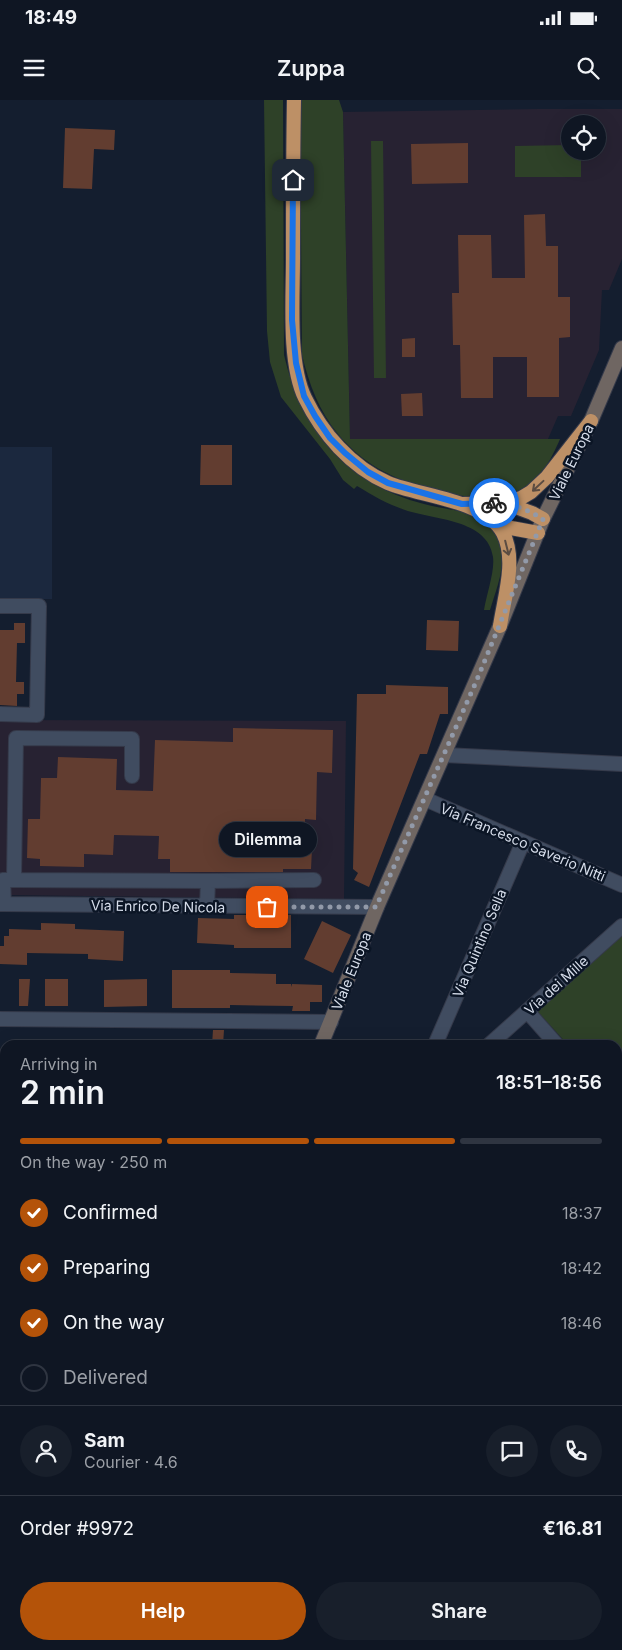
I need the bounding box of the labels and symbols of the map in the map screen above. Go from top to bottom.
pin [272,159,314,201]
street label: Viale Europa [545,421,597,503]
courier [469,478,519,528]
one-way arrow [531,480,544,492]
one-way arrow [503,539,512,555]
street label: Via Francesco Saverio Nitti [438,799,608,885]
callout: Dilemma [218,822,316,857]
pin [246,886,288,928]
street label: Via Quintino Sella [449,886,509,1000]
street label: Via Enrico De Nicola [91,896,225,916]
street label: Viale Europa [328,929,374,1013]
street label: Via dei Mille [521,952,591,1018]

